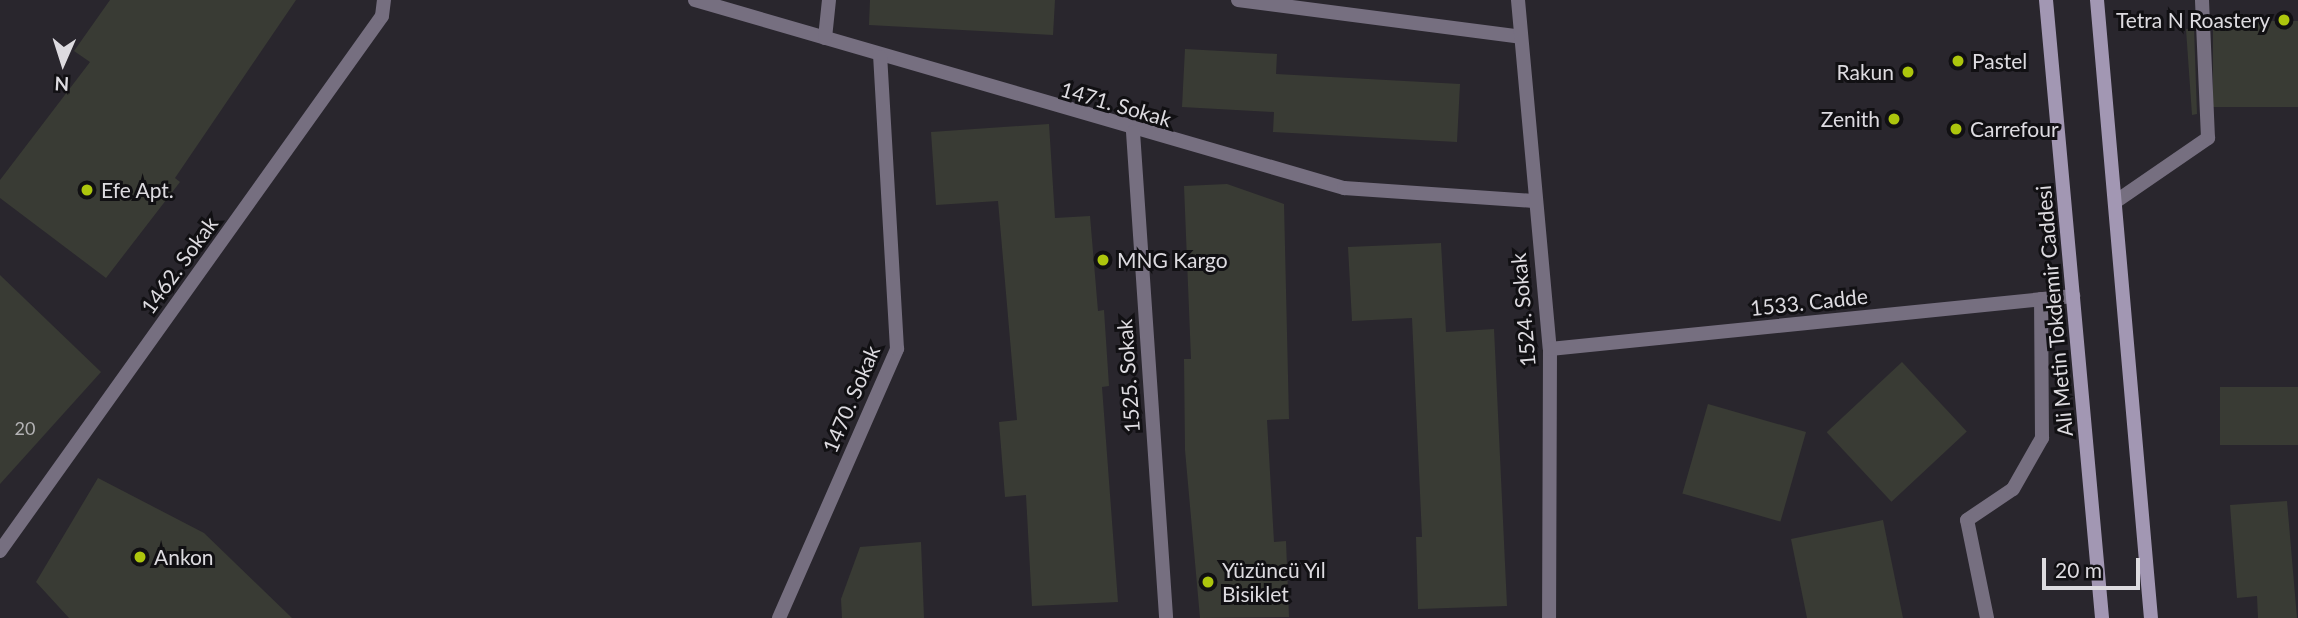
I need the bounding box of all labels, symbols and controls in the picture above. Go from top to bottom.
place label: Tetra N Roastery [2116,7,2270,33]
marker: Tetra N Roastery [2276,12,2292,28]
north arrow [28,28,98,98]
place label: Pastel [1972,48,2027,74]
marker: Pastel [1950,53,1966,69]
place label: Rakun [1836,59,1894,85]
marker: Rakun [1900,64,1916,80]
text: N [54,73,70,96]
street label: 1471. Sokak [1058,76,1174,132]
place label: Zenith [1821,106,1880,132]
marker: Zenith [1886,111,1902,127]
place label: Carrefour [1970,116,2059,142]
marker: Carrefour [1948,121,1964,137]
place label: Efe Apt. [101,177,174,203]
marker: Efe Apt. [79,182,95,198]
street label: Ali Metin Tokdemir Caddesi [2030,184,2078,438]
street label: 1462. Sokak [135,211,223,319]
place label: MNG Kargo [1117,247,1228,273]
marker: MNG Kargo [1095,252,1111,268]
street label: 1524. Sokak [1505,252,1541,368]
street label: 1533. Cadde [1749,283,1869,321]
street label: 1525. Sokak [1111,318,1145,434]
street label: 1470. Sokak [817,342,885,456]
house number: 20 [15,417,35,439]
place label: Ankon [154,544,214,570]
scale bar [2046,544,2144,588]
marker: Ankon [132,549,148,565]
place label: Yüzüncü Yıl Bisiklet [1222,557,1326,607]
text: 20 m [2055,557,2102,582]
marker: Yüzüncü Yıl Bisiklet [1200,574,1216,590]

